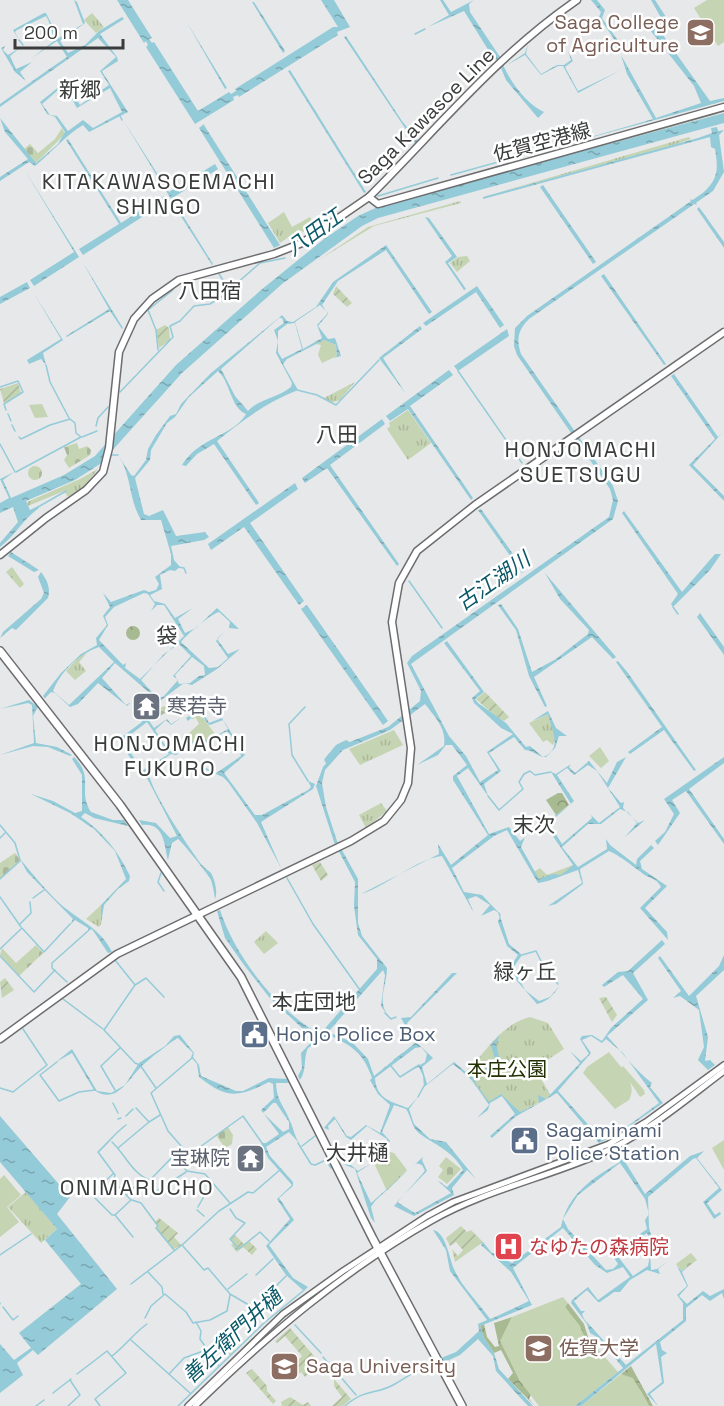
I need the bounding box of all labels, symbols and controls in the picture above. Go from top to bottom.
place label: Saga College of Agriculture [546,9,679,58]
scale bar [15,12,123,50]
school or university icon: Saga College of Agriculture [684,17,716,49]
text: 200 m [24,21,78,44]
street label: Saga Kawasoe Line [352,42,500,190]
district label: 新郷 [59,76,101,103]
street label: 佐賀空港線 [490,117,594,167]
district label: KITAKAWASOEMACHI SHINGO [42,167,276,220]
water label: 八田江 [281,201,349,261]
district label: 八田宿 [179,277,242,304]
district label: 八田 [316,421,358,448]
district label: HONJOMACHI SUETSUGU [505,435,657,488]
water label: 古江湖川 [451,545,537,616]
district label: 袋 [157,622,178,649]
temple icon: 寒若寺 [130,690,162,722]
place label: 寒若寺 [167,693,227,719]
district label: HONJOMACHI FUKURO [94,729,246,782]
district label: 末次 [513,811,555,838]
district label: 緑ヶ丘 [494,958,557,985]
district label: 本庄団地 [272,988,356,1015]
public building icon: Honjo Police Box [239,1018,271,1050]
place label: Honjo Police Box [276,1021,436,1047]
park label: 本庄公園 [467,1056,547,1082]
place label: Sagaminami Police Station [546,1117,680,1166]
public building icon: Sagaminami Police Station [509,1125,541,1157]
district label: 大井樋 [326,1139,389,1166]
temple icon: 宝琳院 [235,1142,267,1174]
place label: 宝琳院 [170,1145,230,1171]
district label: ONIMARUCHO [60,1173,214,1201]
hospital icon: なゆたの森病院 [492,1231,524,1263]
place label: なゆたの森病院 [529,1234,669,1260]
water label: 善左衛門井樋 [177,1281,289,1389]
school or university icon: 佐賀大学 [522,1332,554,1364]
place label: 佐賀大学 [559,1335,639,1361]
school or university icon: Saga University [269,1350,301,1382]
place label: Saga University [306,1353,456,1379]

